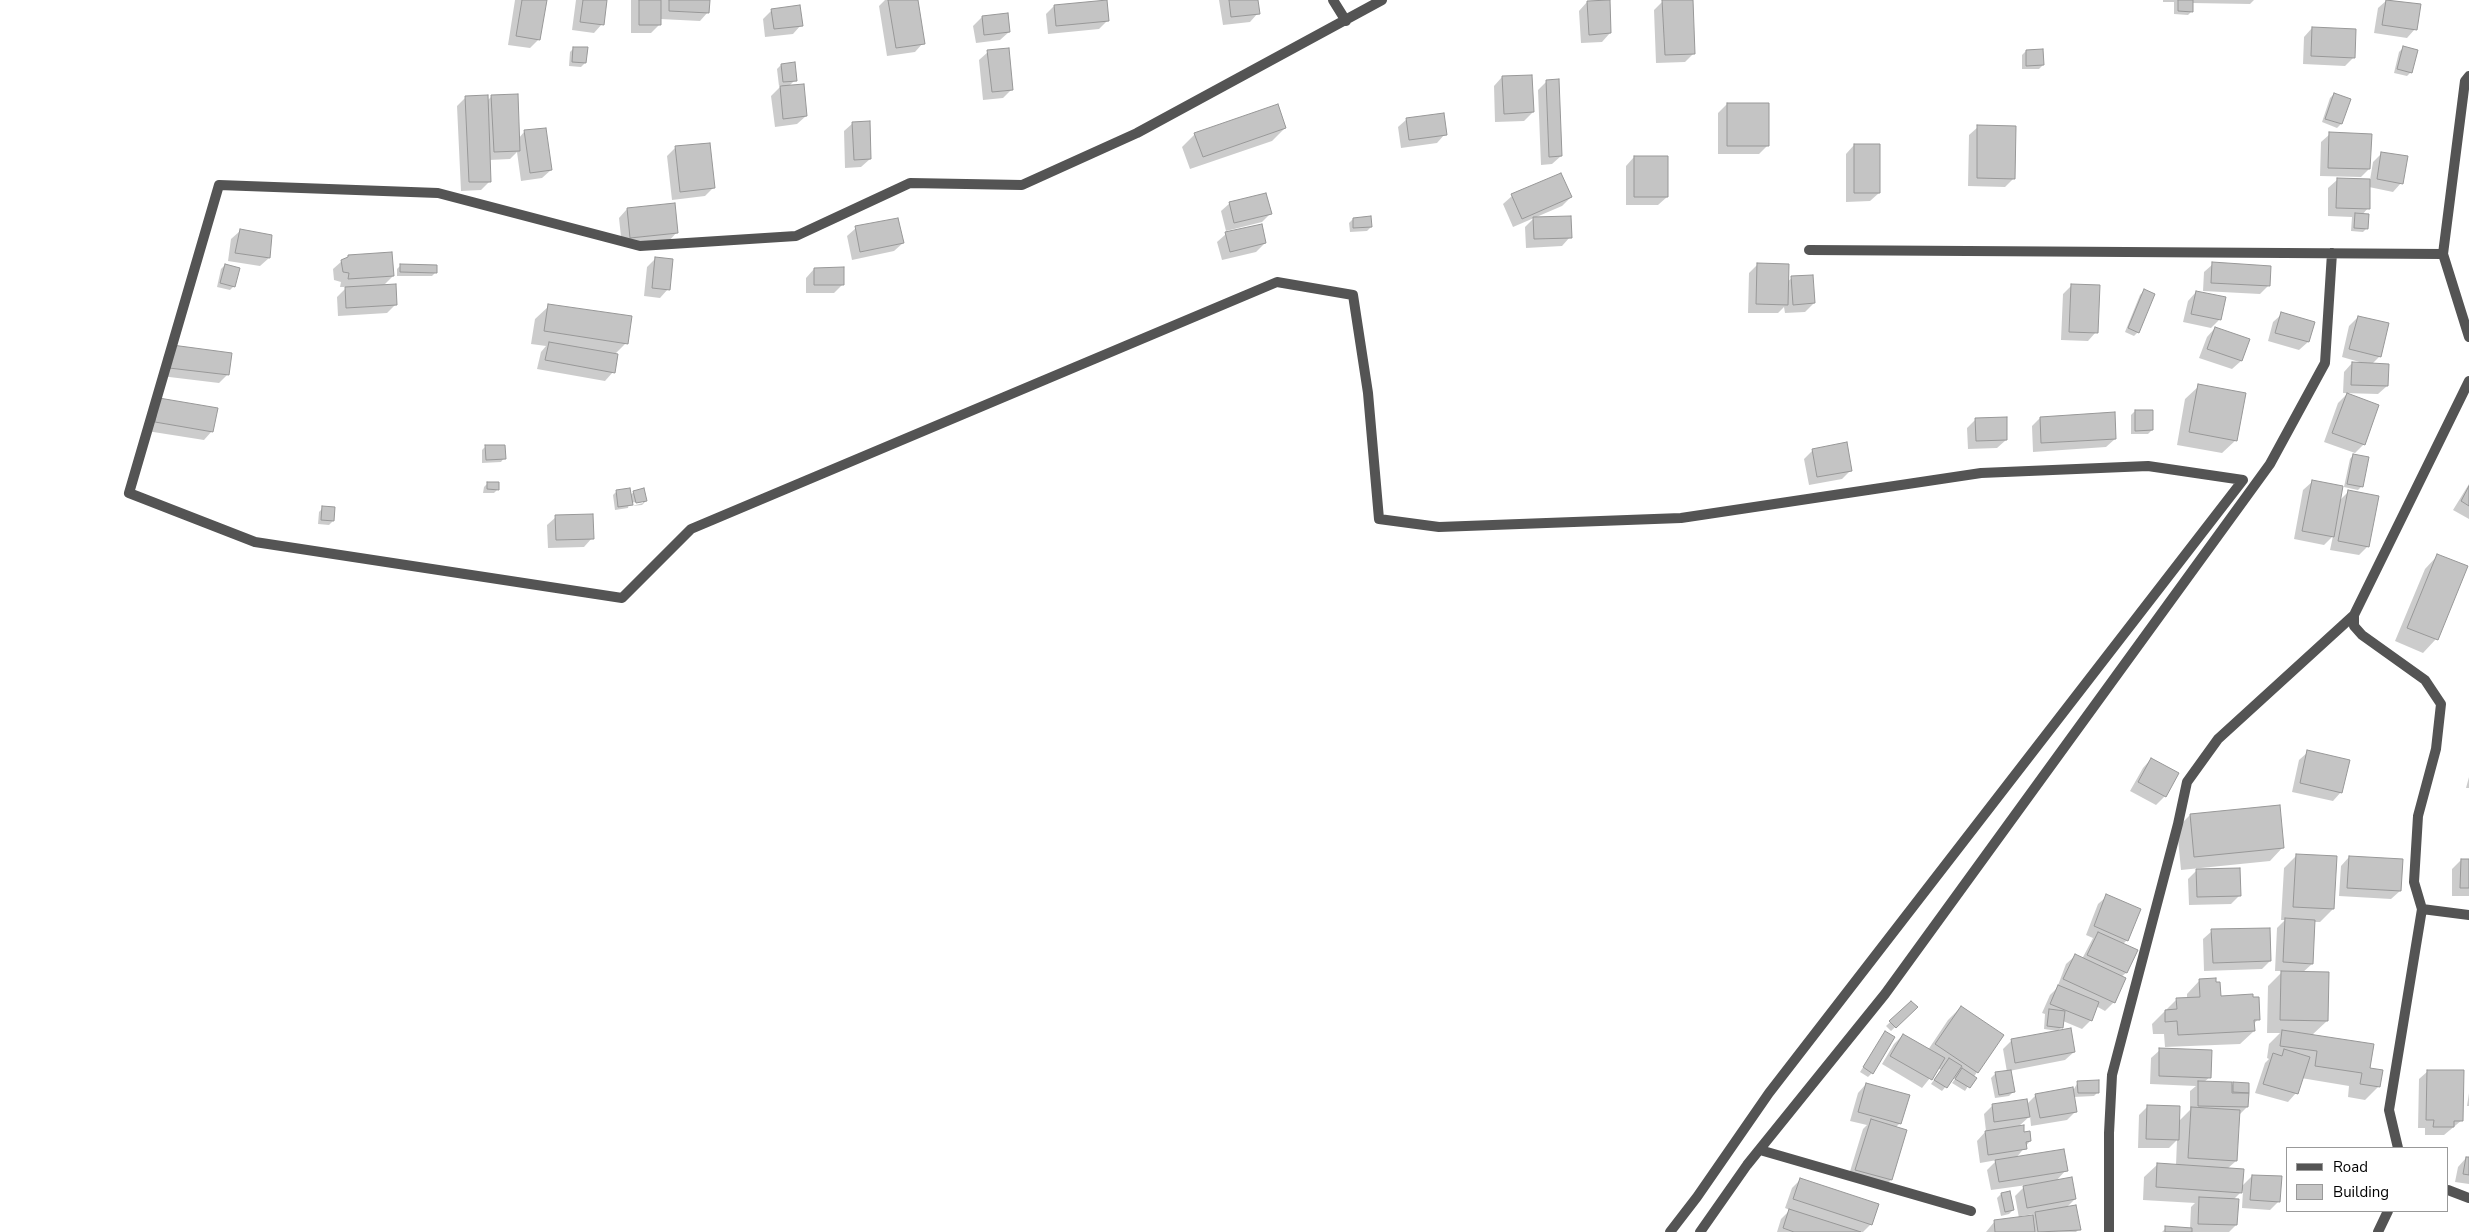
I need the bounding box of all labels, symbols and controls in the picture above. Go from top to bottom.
legend [2286,1147,2449,1212]
text: Road [2333,1157,2368,1177]
text: Building [2333,1182,2389,1202]

